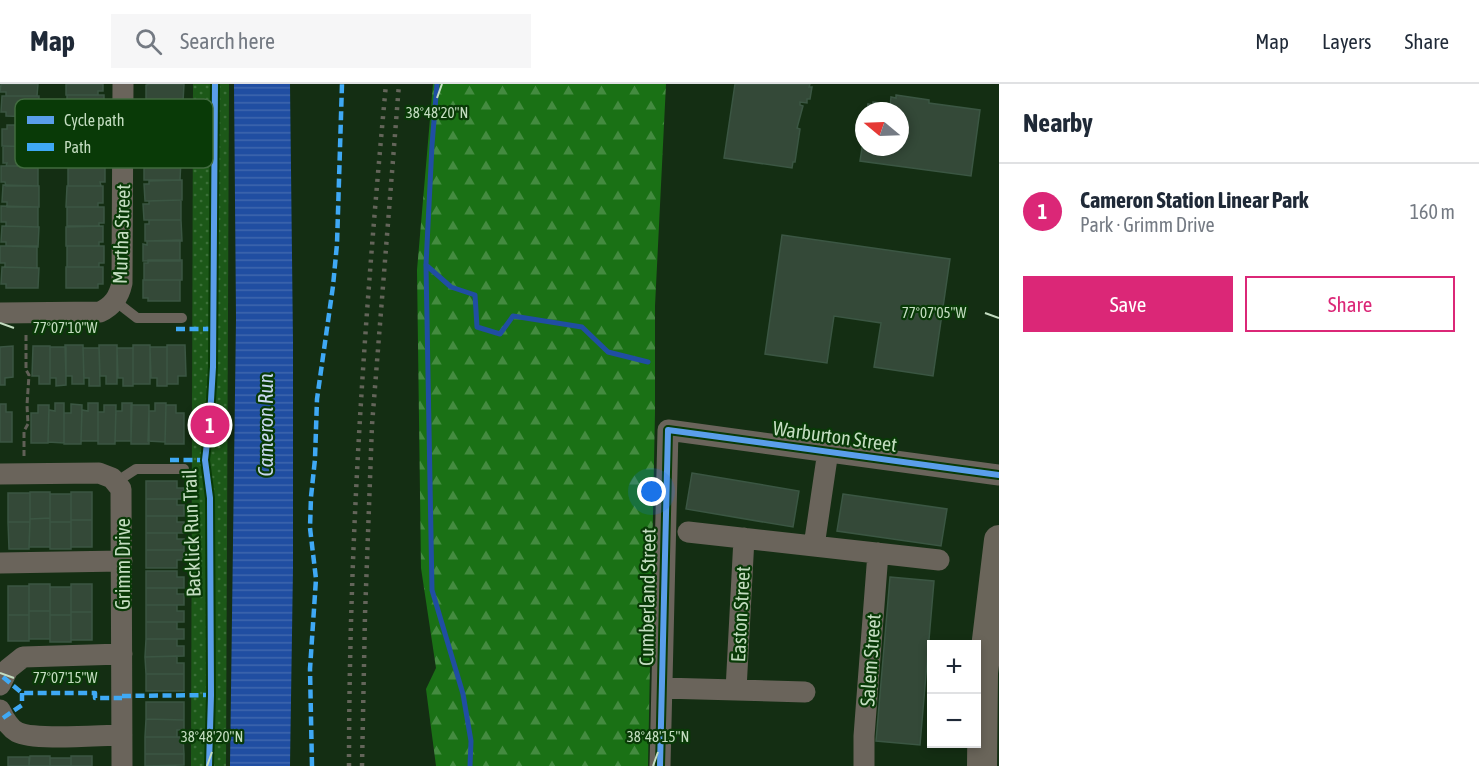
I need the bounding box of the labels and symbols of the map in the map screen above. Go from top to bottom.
legend [15,99,213,168]
north arrow [855,102,909,156]
text: 38°48'20"N [406,104,468,121]
text: Cycle path [64,111,124,130]
text: Path [64,138,91,156]
street label: Murtha Street [108,183,134,284]
text: 77°07'05"W [902,304,966,321]
text: 77°07'10"W [33,319,97,336]
water label: Cameron Run [253,373,277,477]
pin: 1 [190,402,230,448]
street label: Warburton Street [771,416,899,456]
street label: Backlick Run Trail [177,468,205,597]
your location [637,477,666,506]
street label: Grimm Drive [111,518,134,610]
street label: Cumberland Street [634,528,660,666]
street label: Easton Street [726,565,754,663]
street label: Salem Street [855,613,885,707]
text: 77°07'15"W [33,669,97,686]
text: 38°48'20"N [181,728,243,745]
text: 38°48'15"N [627,728,689,745]

